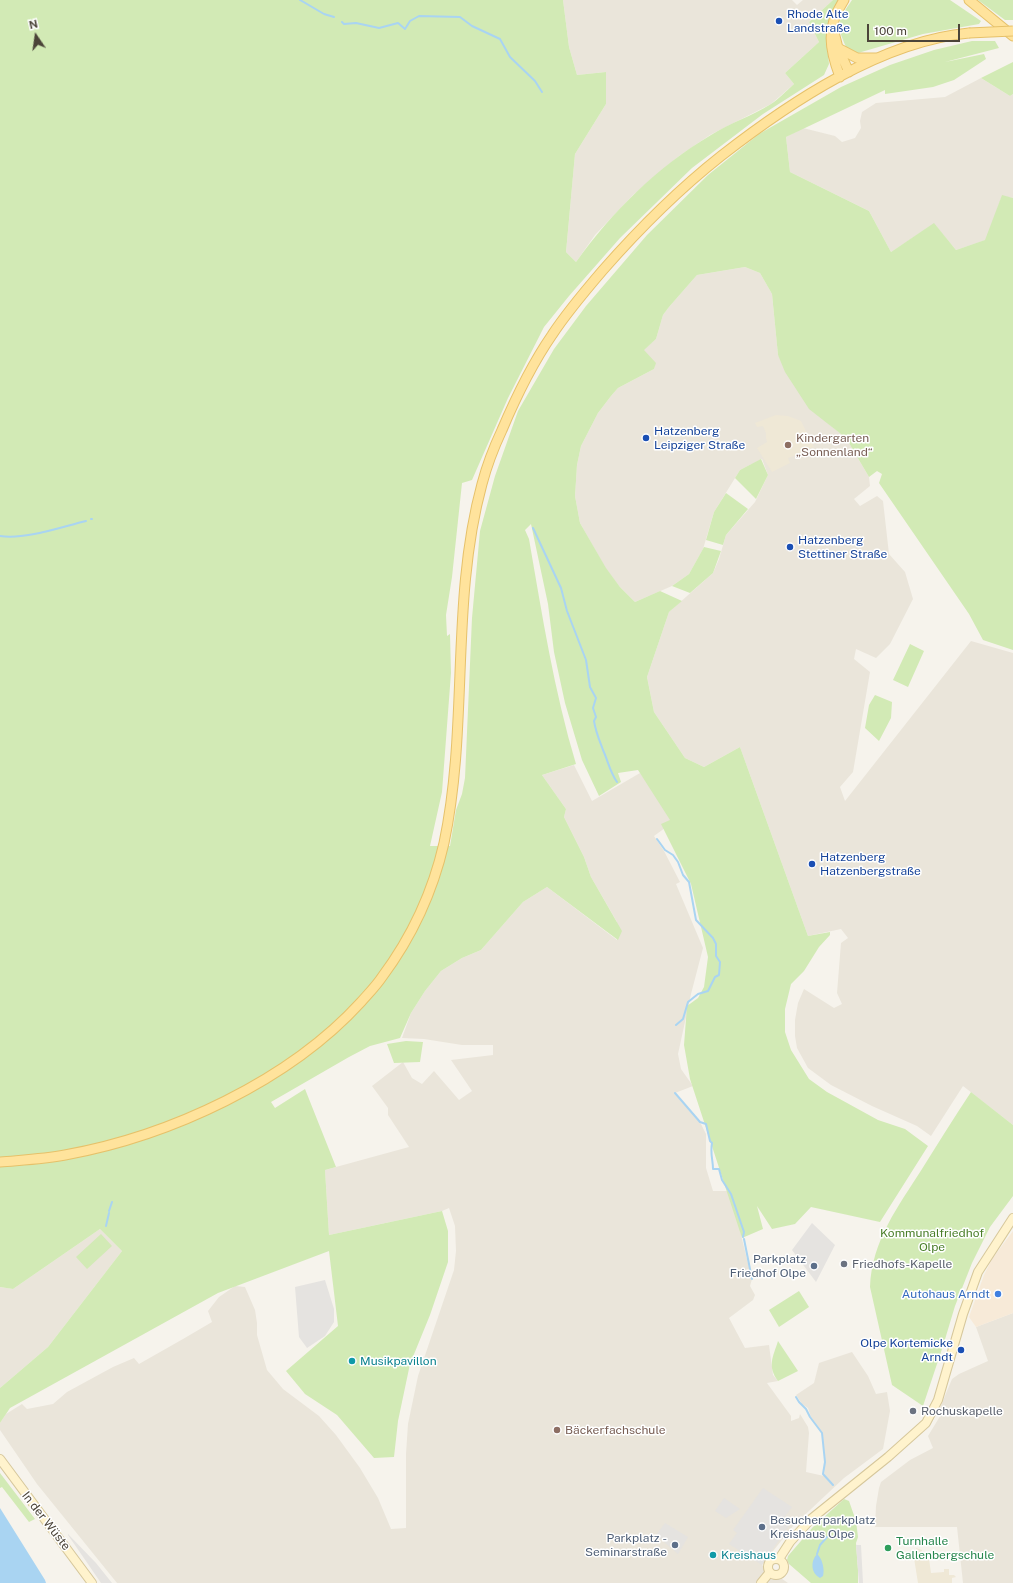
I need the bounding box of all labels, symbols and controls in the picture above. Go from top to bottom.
place label: Rhode Alte Landstraße [787,7,850,35]
north arrow [16,16,56,56]
marker: Rhode Alte Landstraße [774,16,784,26]
scale bar [869,16,962,42]
text: N [28,17,39,31]
text: 100 m [874,24,907,38]
place label: Hatzenberg Leipziger Straße [654,424,745,452]
place label: Kindergarten „Sonnenland“ [796,431,873,459]
marker: Hatzenberg Leipziger Straße [641,433,651,443]
marker: Kindergarten „Sonnenland“ [783,440,793,450]
place label: Hatzenberg Stettiner Straße [798,533,887,561]
marker: Hatzenberg Stettiner Straße [785,542,795,552]
place label: Hatzenberg Hatzenbergstraße [820,850,921,878]
marker: Hatzenberg Hatzenbergstraße [807,859,817,869]
park label: Kommunalfriedhof Olpe [880,1226,984,1254]
place label: Parkplatz Friedhof Olpe [730,1252,806,1280]
place label: Friedhofs-Kapelle [852,1257,952,1271]
marker: Friedhofs-Kapelle [839,1259,849,1269]
marker: Parkplatz Friedhof Olpe [809,1261,819,1271]
place label: Autohaus Arndt [902,1287,990,1301]
marker: Autohaus Arndt [993,1289,1003,1299]
place label: Olpe Kortemicke Arndt [860,1336,953,1364]
marker: Olpe Kortemicke Arndt [956,1345,966,1355]
place label: Musikpavillon [360,1354,437,1368]
marker: Musikpavillon [347,1356,357,1366]
place label: Rochuskapelle [921,1404,1003,1418]
marker: Rochuskapelle [908,1406,918,1416]
place label: Bäckerfachschule [565,1423,666,1437]
marker: Bäckerfachschule [552,1425,562,1435]
street label: In der Wüste [19,1489,73,1553]
place label: Besucherparkplatz Kreishaus Olpe [770,1513,875,1541]
marker: Besucherparkplatz Kreishaus Olpe [757,1522,767,1532]
place label: Parkplatz - Seminarstraße [585,1531,667,1559]
place label: Turnhalle Gallenbergschule [896,1534,994,1562]
marker: Parkplatz - Seminarstraße [670,1540,680,1550]
marker: Turnhalle Gallenbergschule [883,1543,893,1553]
place label: Kreishaus [721,1548,776,1562]
marker: Kreishaus [708,1550,718,1560]

